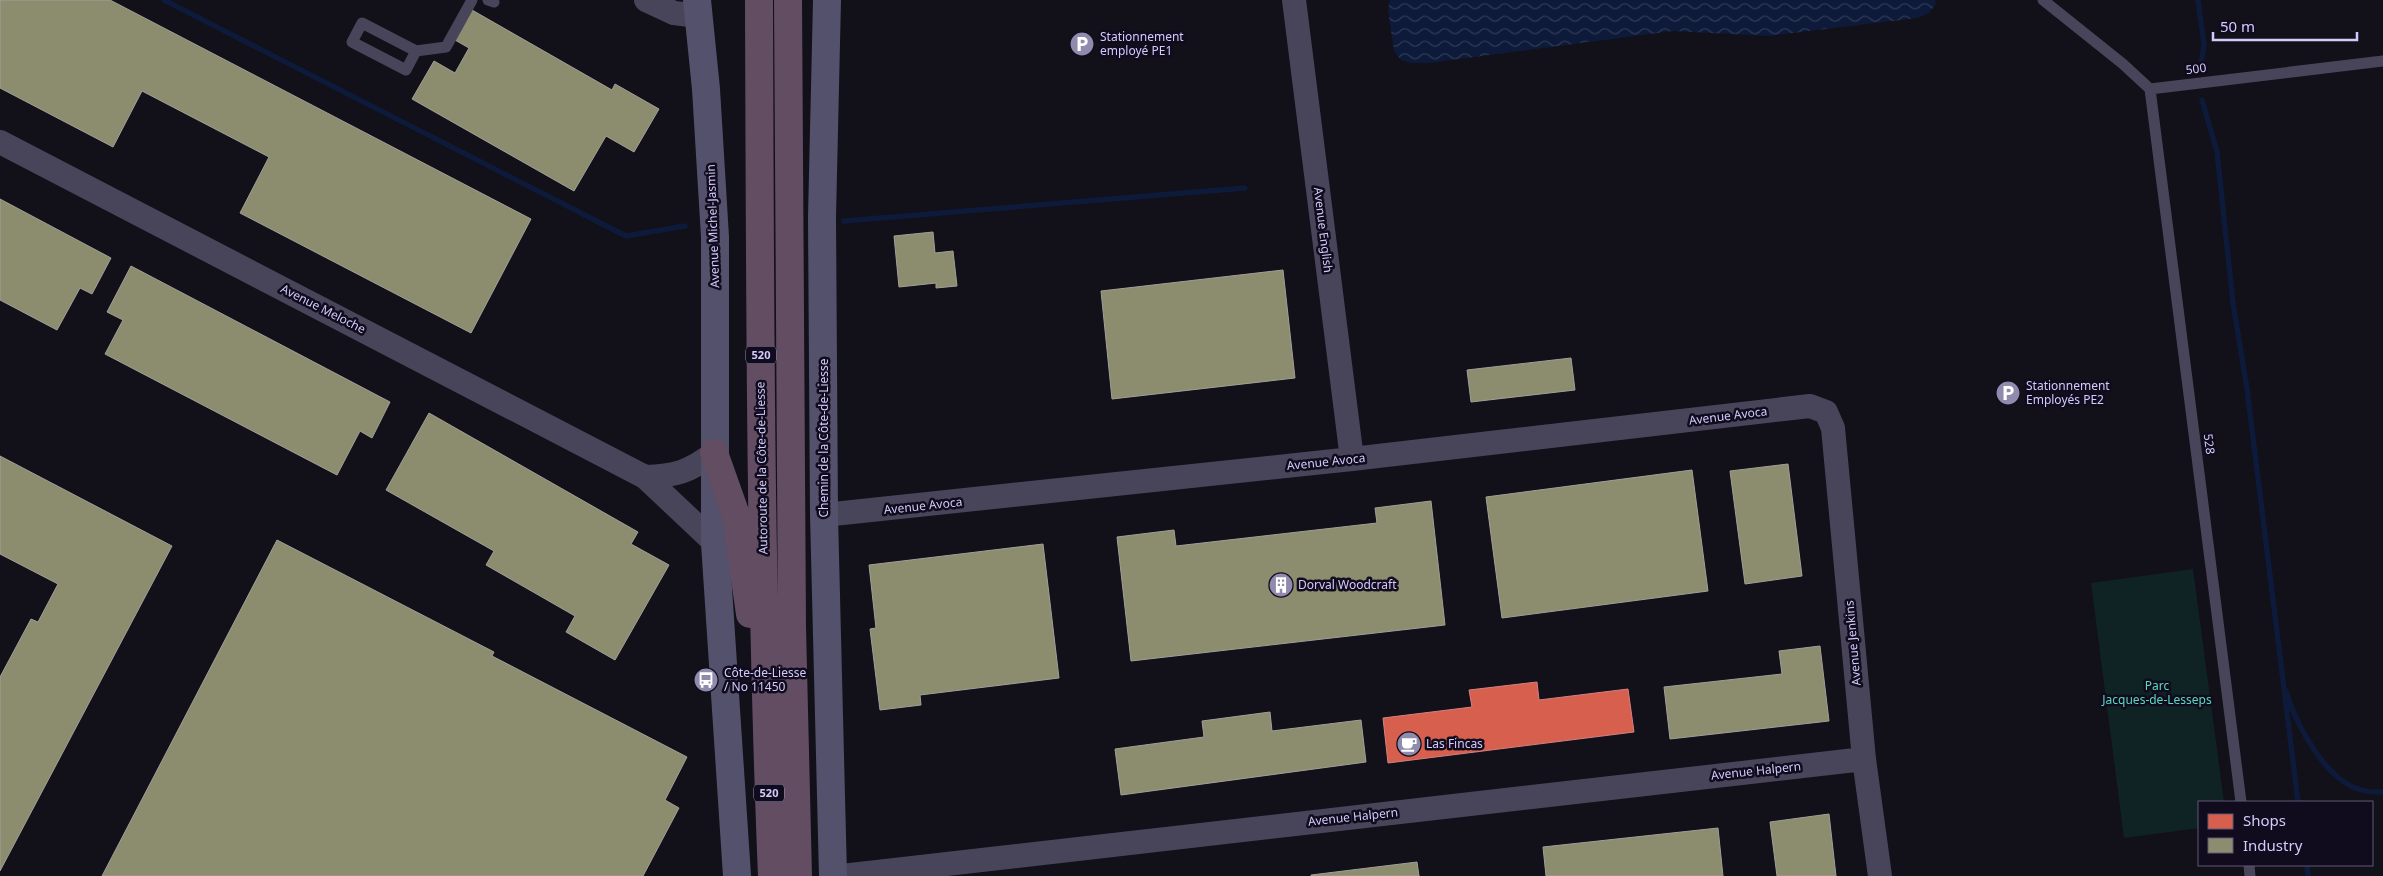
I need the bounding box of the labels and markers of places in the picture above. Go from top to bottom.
place label: Stationnement employé PE1 [1100,28,1184,59]
parking icon: Stationnement employé PE1 [1069,31,1095,57]
place label: Stationnement Employés PE2 [2026,377,2110,408]
parking icon: Stationnement Employés PE2 [1995,380,2021,406]
building icon: Dorval Woodcraft [1268,572,1294,598]
place label: Dorval Woodcraft [1298,576,1397,593]
place label: Côte-de-Liesse / No 11450 [724,664,806,695]
bus stop icon: Côte-de-Liesse / No 11450 [693,667,719,693]
cafe icon: Las Fincas [1396,731,1422,757]
place label: Las Fincas [1426,735,1483,752]

